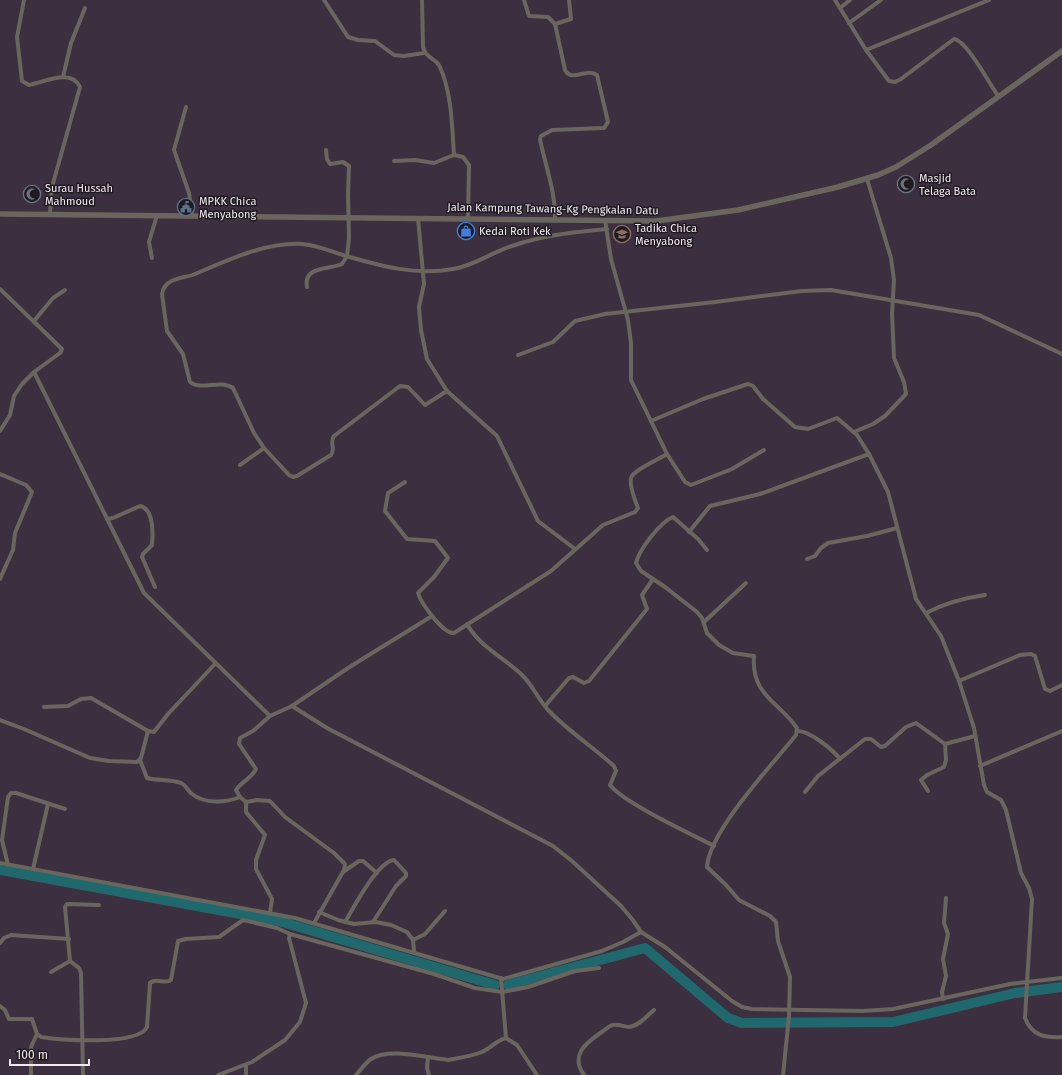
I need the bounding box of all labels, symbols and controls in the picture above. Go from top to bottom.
place label: Masjid Telaga Bata [919,172,976,198]
mosque icon: Masjid Telaga Bata [896,174,916,194]
place label: Surau Hussah Mahmoud [45,182,113,208]
mosque icon: Surau Hussah Mahmoud [22,184,42,204]
place label: MPKK Chica Menyabong [199,195,257,221]
public building icon: MPKK Chica Menyabong [176,197,196,217]
street label: Jalan Kampung Tawang-Kg Pengkalan Datu [447,201,659,217]
shop icon: Kedai Roti Kek [456,221,476,241]
place label: Tadika Chica Menyabong [635,222,697,248]
school or university icon: Tadika Chica Menyabong [612,224,632,244]
place label: Kedai Roti Kek [479,225,551,238]
scale bar [10,1041,89,1067]
text: 100 m [16,1048,48,1062]

